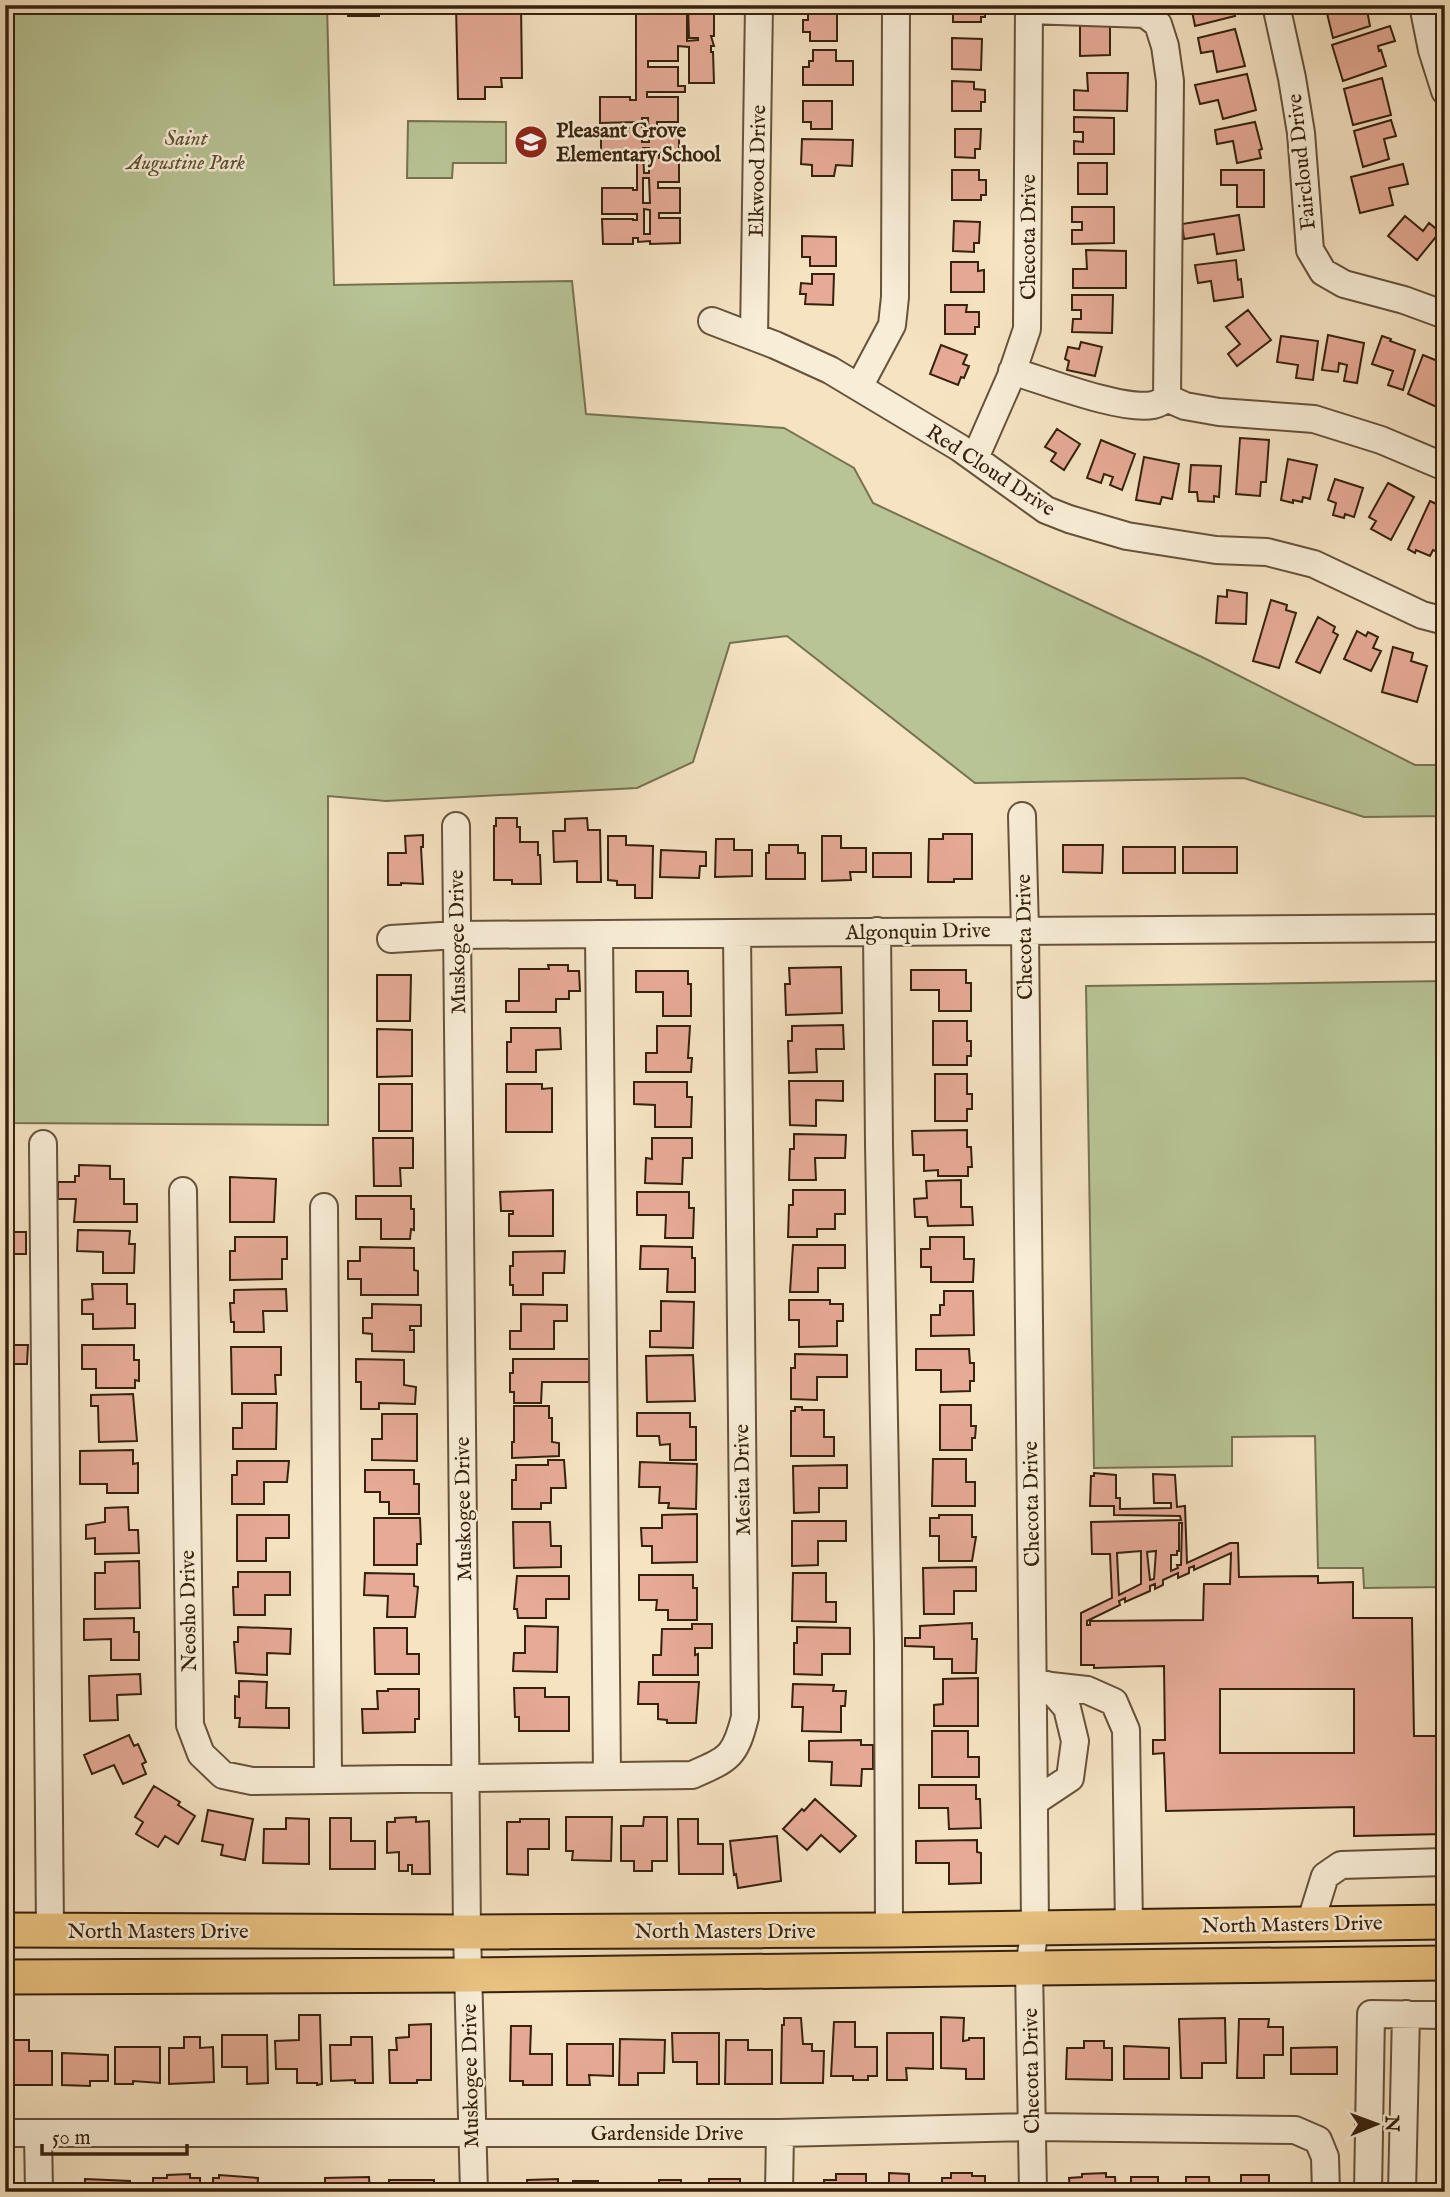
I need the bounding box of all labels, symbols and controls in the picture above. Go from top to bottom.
street label: Faircloud Drive [1282,92,1323,231]
street label: Elkwood Drive [744,104,773,237]
place label: Pleasant Grove Elementary School [556,118,722,169]
school or university icon: Pleasant Grove Elementary School [512,123,550,161]
park label: Saint Augustine Park [125,126,246,177]
street label: Checota Drive [1016,174,1043,300]
street label: Red Cloud Drive [920,419,1060,523]
street label: Muskogee Drive [444,869,473,1014]
street label: Checota Drive [1011,873,1040,1000]
street label: Algonquin Drive [844,918,991,947]
street label: Mesita Drive [729,1423,758,1536]
street label: Muskogee Drive [450,1436,479,1581]
street label: Checota Drive [1018,1440,1047,1567]
street label: Neosho Drive [175,1549,204,1672]
street label: North Masters Drive [1201,1910,1383,1941]
street label: North Masters Drive [67,1919,249,1946]
street label: North Masters Drive [634,1919,816,1946]
street label: Muskogee Drive [457,2003,486,2148]
street label: Checota Drive [1018,2007,1047,2134]
north arrow [1342,2088,1412,2158]
scale bar [42,2113,187,2157]
text: N [1379,2114,1403,2133]
street label: Gardenside Drive [591,2121,744,2148]
text: 50 m [52,2125,91,2152]

